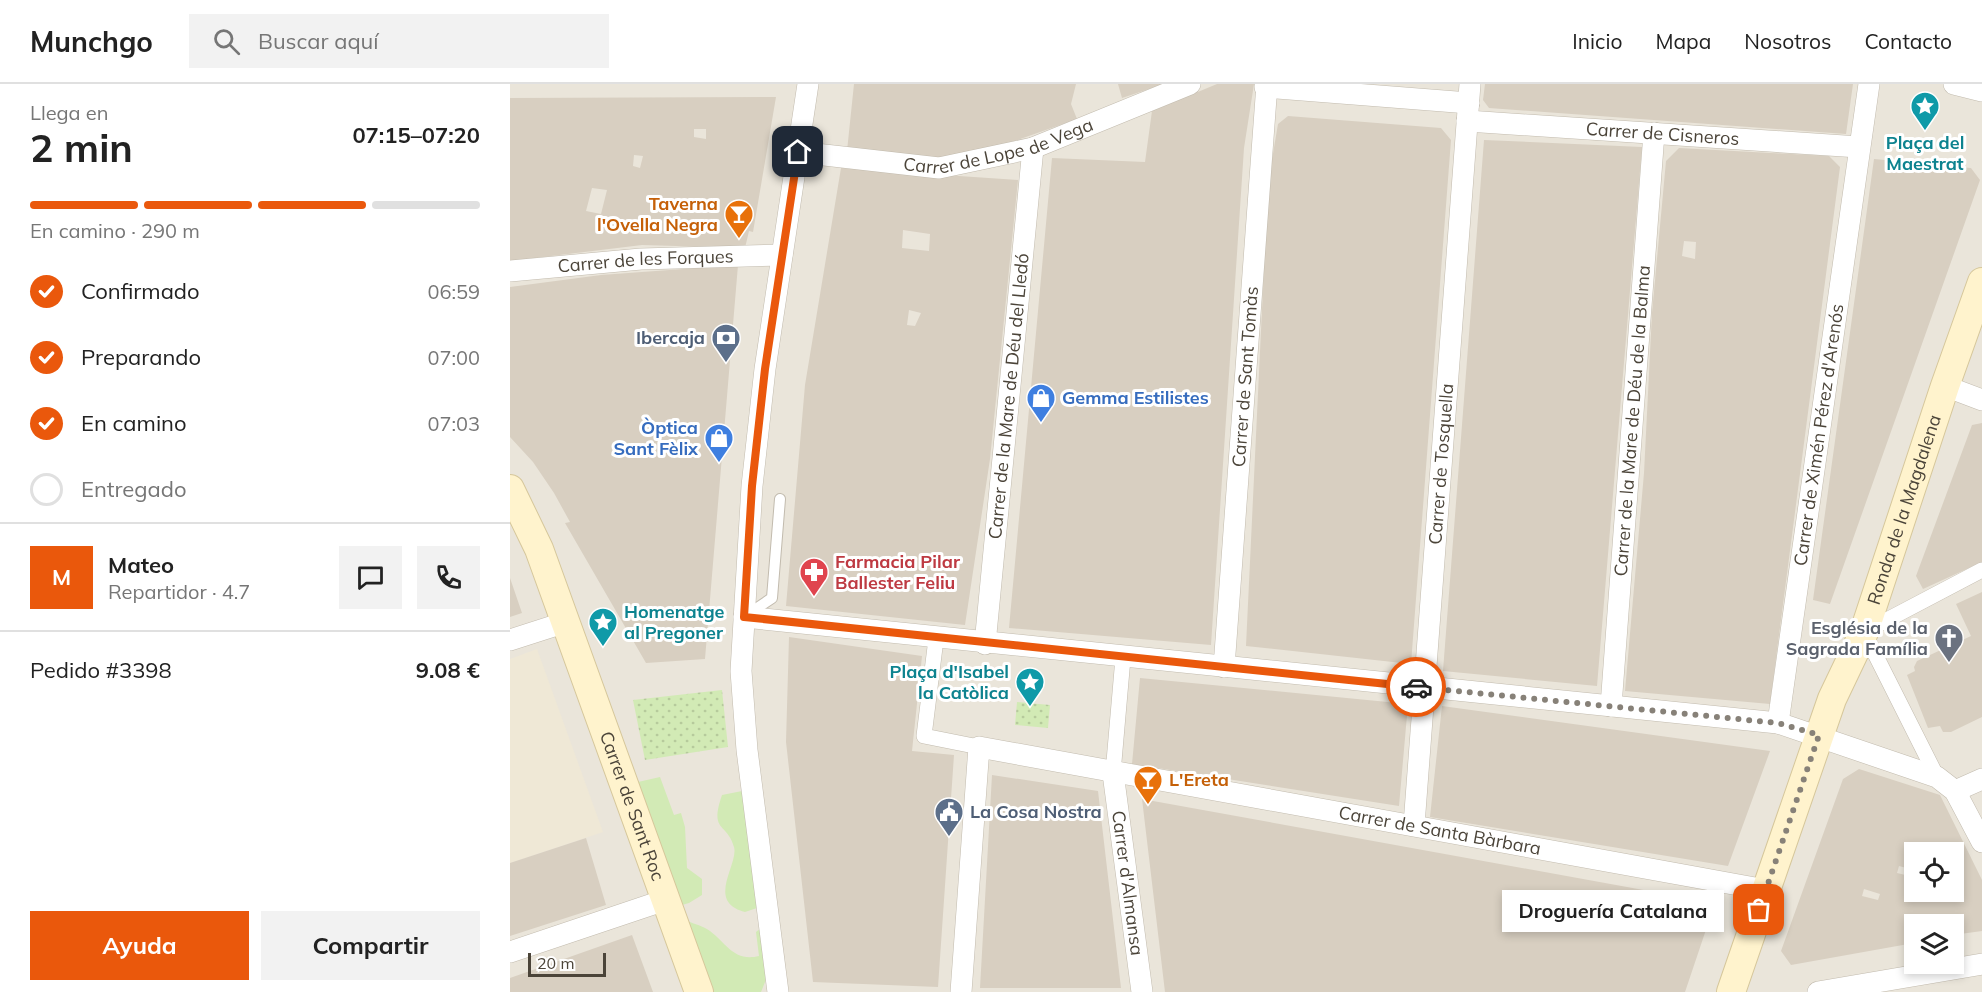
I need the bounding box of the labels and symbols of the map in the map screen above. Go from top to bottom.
place icon: Plaça del Maestrat [1909,90,1941,132]
street label: Carrer de Lope de Vega [902,113,1096,179]
street label: Carrer de Cisneros [1585,117,1740,150]
pin [772,126,823,177]
place label: Plaça del Maestrat [1886,131,1964,175]
place label: Taverna l'Ovella Negra [597,192,718,236]
bar icon: Taverna l'Ovella Negra [723,198,755,240]
street label: Carrer de les Forques [557,244,734,278]
street label: Carrer de la Mare de Déu del Lledó [983,252,1034,540]
street label: Carrer de la Mare de Déu de la Balma [1609,264,1655,577]
street label: Carrer de Sant Tomàs [1227,286,1263,468]
street label: Carrer de Ximén Pérez d'Arenós [1789,302,1849,567]
bank icon: Ibercaja [710,322,742,364]
place label: Ibercaja [636,326,705,349]
shop icon: Gemma Estilistes [1025,382,1057,424]
street label: Carrer de Tosquella [1423,383,1458,545]
place label: Gemma Estilistes [1062,386,1209,409]
street label: Ronda de la Magdalena [1862,411,1946,607]
place label: Òptica Sant Fèlix [614,416,699,460]
shop icon: Òptica Sant Fèlix [703,422,735,464]
place label: Farmacia Pilar Ballester Feliu [835,550,961,594]
pharmacy icon: Farmacia Pilar Ballester Feliu [798,556,830,598]
place label: Homenatge al Pregoner [624,600,725,644]
place icon: Homenatge al Pregoner [587,606,619,648]
place label: Església de la Sagrada Família [1786,616,1928,660]
church icon: Església de la Sagrada Família [1933,622,1965,664]
courier [1386,657,1446,717]
place label: Plaça d'Isabel la Catòlica [889,660,1009,704]
place icon: Plaça d'Isabel la Catòlica [1014,666,1046,708]
street label: Carrer de Sant Roc [595,728,670,884]
bar icon: L'Ereta [1132,764,1164,806]
place label: L'Ereta [1169,768,1229,791]
public building icon: La Cosa Nostra [933,796,965,838]
place label: La Cosa Nostra [970,800,1102,823]
street label: Carrer de Santa Bàrbara [1337,801,1543,860]
street label: Carrer d'Almansa [1107,809,1149,957]
pin [1733,884,1784,935]
callout: Droguería Catalana [1501,889,1723,931]
scale bar [528,950,606,978]

